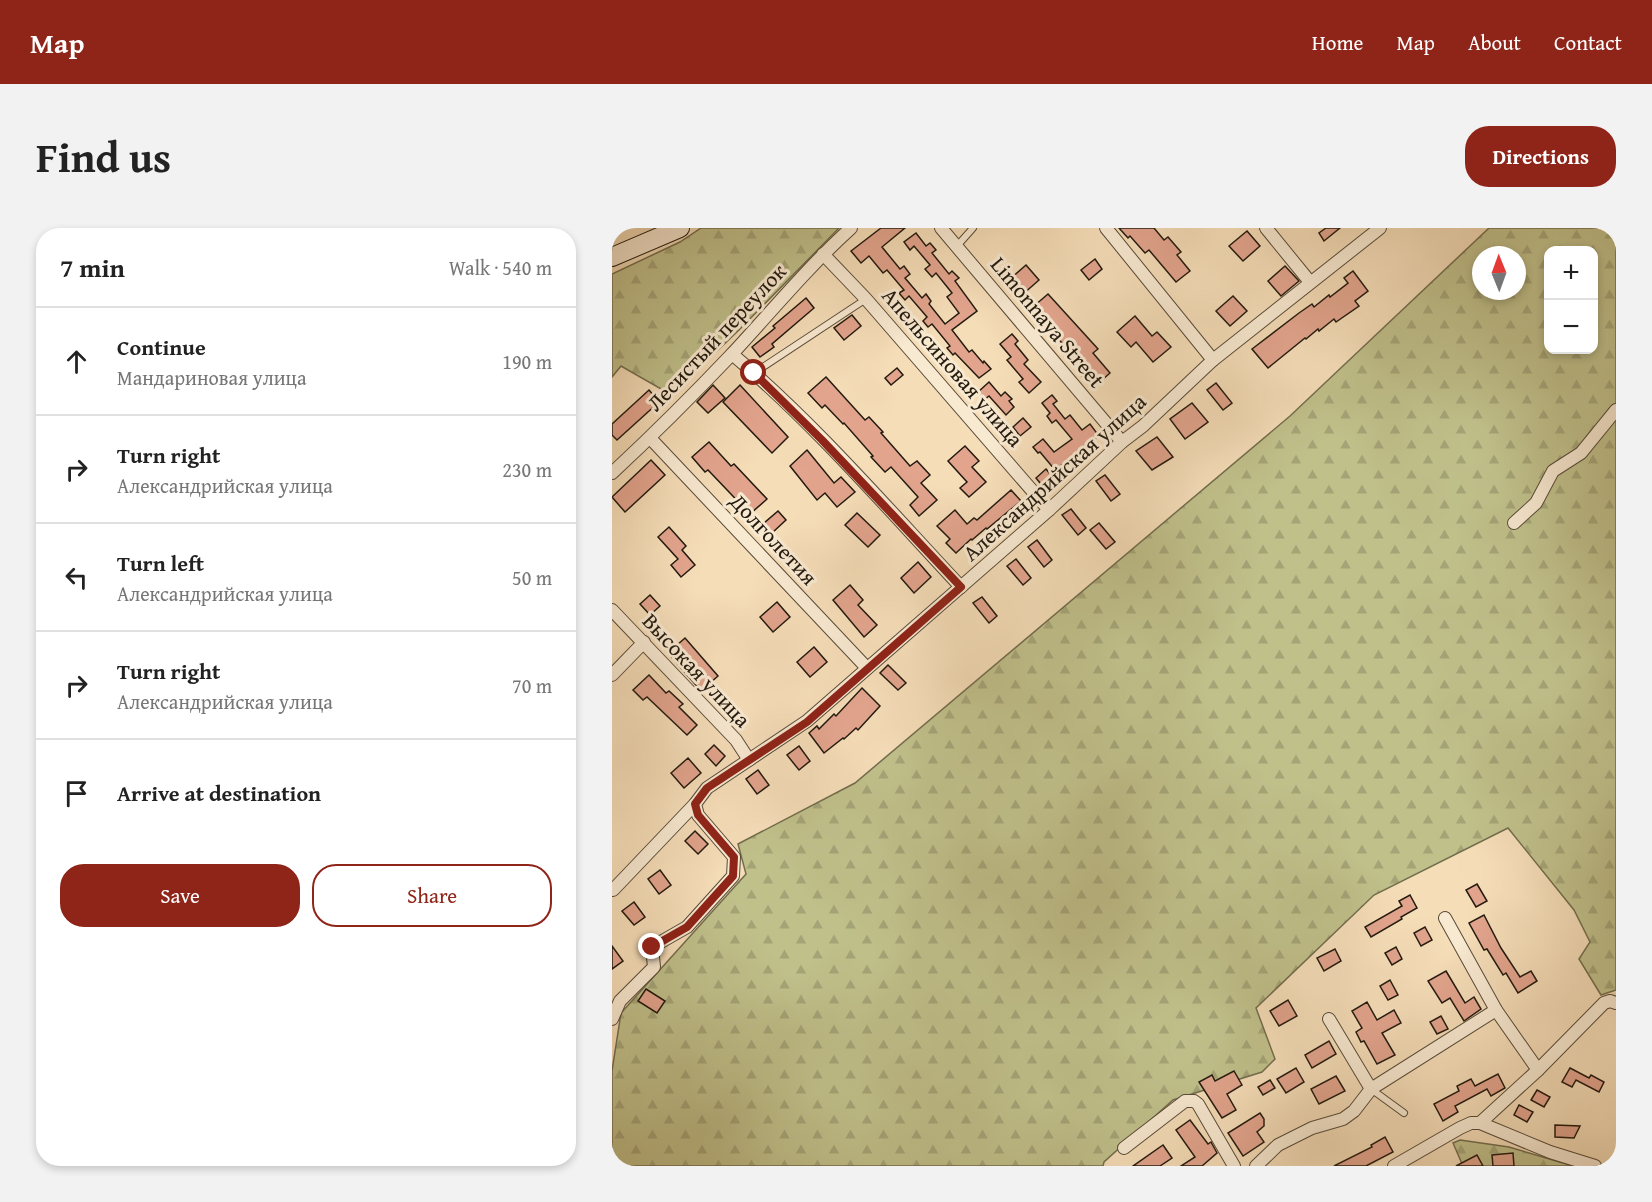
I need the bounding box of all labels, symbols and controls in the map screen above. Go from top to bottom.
text: Map [30,22,84,63]
text: Home [1312,27,1363,58]
text: Map [1396,27,1435,58]
text: About [1468,27,1521,58]
text: Contact [1554,27,1622,58]
text: Find us [36,126,171,187]
button: Directions [1465,126,1616,187]
north arrow [1472,246,1526,300]
map controls [1544,246,1598,354]
button: + [1544,246,1598,300]
text: 7 min [60,248,125,287]
street label: Limonnaya Street [983,249,1113,395]
text: Walk · 540 m [449,253,552,282]
street label: Лесистый переулок [639,256,793,418]
street label: Апельсиновая улица [875,280,1032,454]
button: − [1544,300,1598,354]
text: Continue [117,331,206,363]
icon: ahead [60,345,93,378]
text: 190 m [502,347,552,376]
route start [740,359,766,385]
text: Мандариновая улица [117,363,307,392]
street label: Александрийская улица [955,385,1153,568]
text: Turn right [117,439,220,471]
icon: right [60,453,93,486]
text: 230 m [502,455,552,484]
text: Александрийская улица [117,471,333,500]
street label: Долголетия [722,485,825,592]
text: Turn left [117,547,204,579]
icon: left [60,561,93,594]
text: 50 m [512,563,552,592]
text: Александрийская улица [117,579,333,608]
street label: Высокая улица [635,606,759,735]
text: Turn right [117,655,220,687]
icon: right [60,669,93,702]
text: 70 m [512,671,552,700]
text: Александрийская улица [117,687,333,716]
icon: arrive [60,777,93,810]
text: Arrive at destination [117,777,321,809]
button: Save [60,864,300,927]
button: Share [312,864,552,927]
route end [638,933,664,959]

